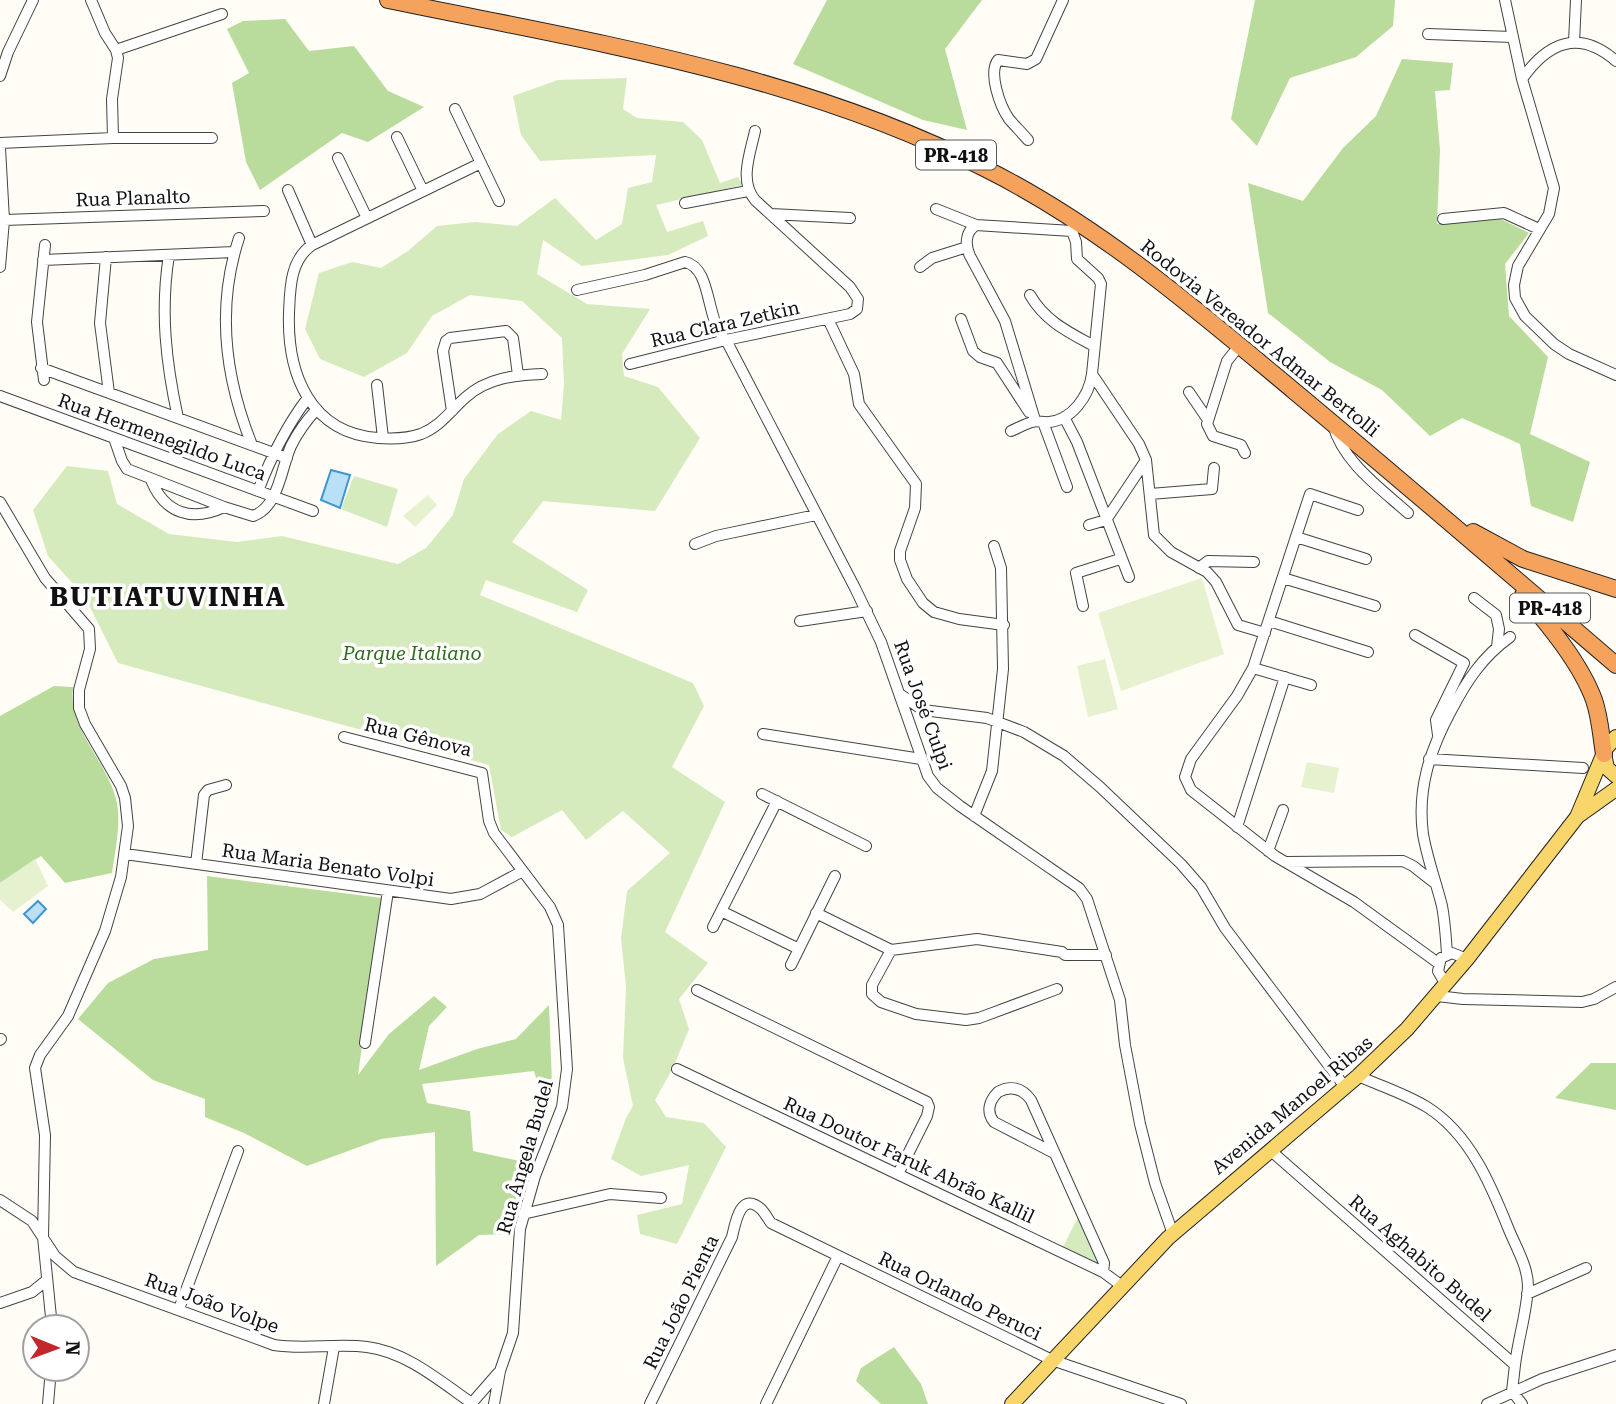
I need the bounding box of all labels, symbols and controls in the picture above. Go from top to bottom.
road number: PR-418 [916,140,996,170]
street label: Rua Planalto [75,184,191,212]
street label: Rodovia Vereador Admar Bertolli [1136,234,1384,442]
street label: Rua Clara Zetkin [648,296,802,352]
street label: Rua Hermenegildo Luca [55,389,270,486]
district label: BUTIATUVINHA [50,582,287,612]
road number: PR-418 [1510,594,1590,622]
street label: Rua José Culpi [889,637,957,773]
park label: Parque Italiano [341,642,482,665]
street label: Rua Gênova [362,713,475,762]
street label: Rua Maria Benato Volpi [220,839,436,891]
street label: Avenida Manoel Ribas [1207,1031,1377,1179]
street label: Rua Ângela Budel [492,1077,558,1237]
street label: Rua Doutor Faruk Abrão Kallil [780,1092,1038,1228]
street label: Rua Aghabito Budel [1344,1190,1496,1326]
street label: Rua João Pienta [639,1230,724,1373]
street label: Rua Orlando Peruci [875,1247,1045,1345]
street label: Rua João Volpe [142,1268,282,1338]
north arrow [21,1313,91,1383]
text: N [61,1341,84,1356]

